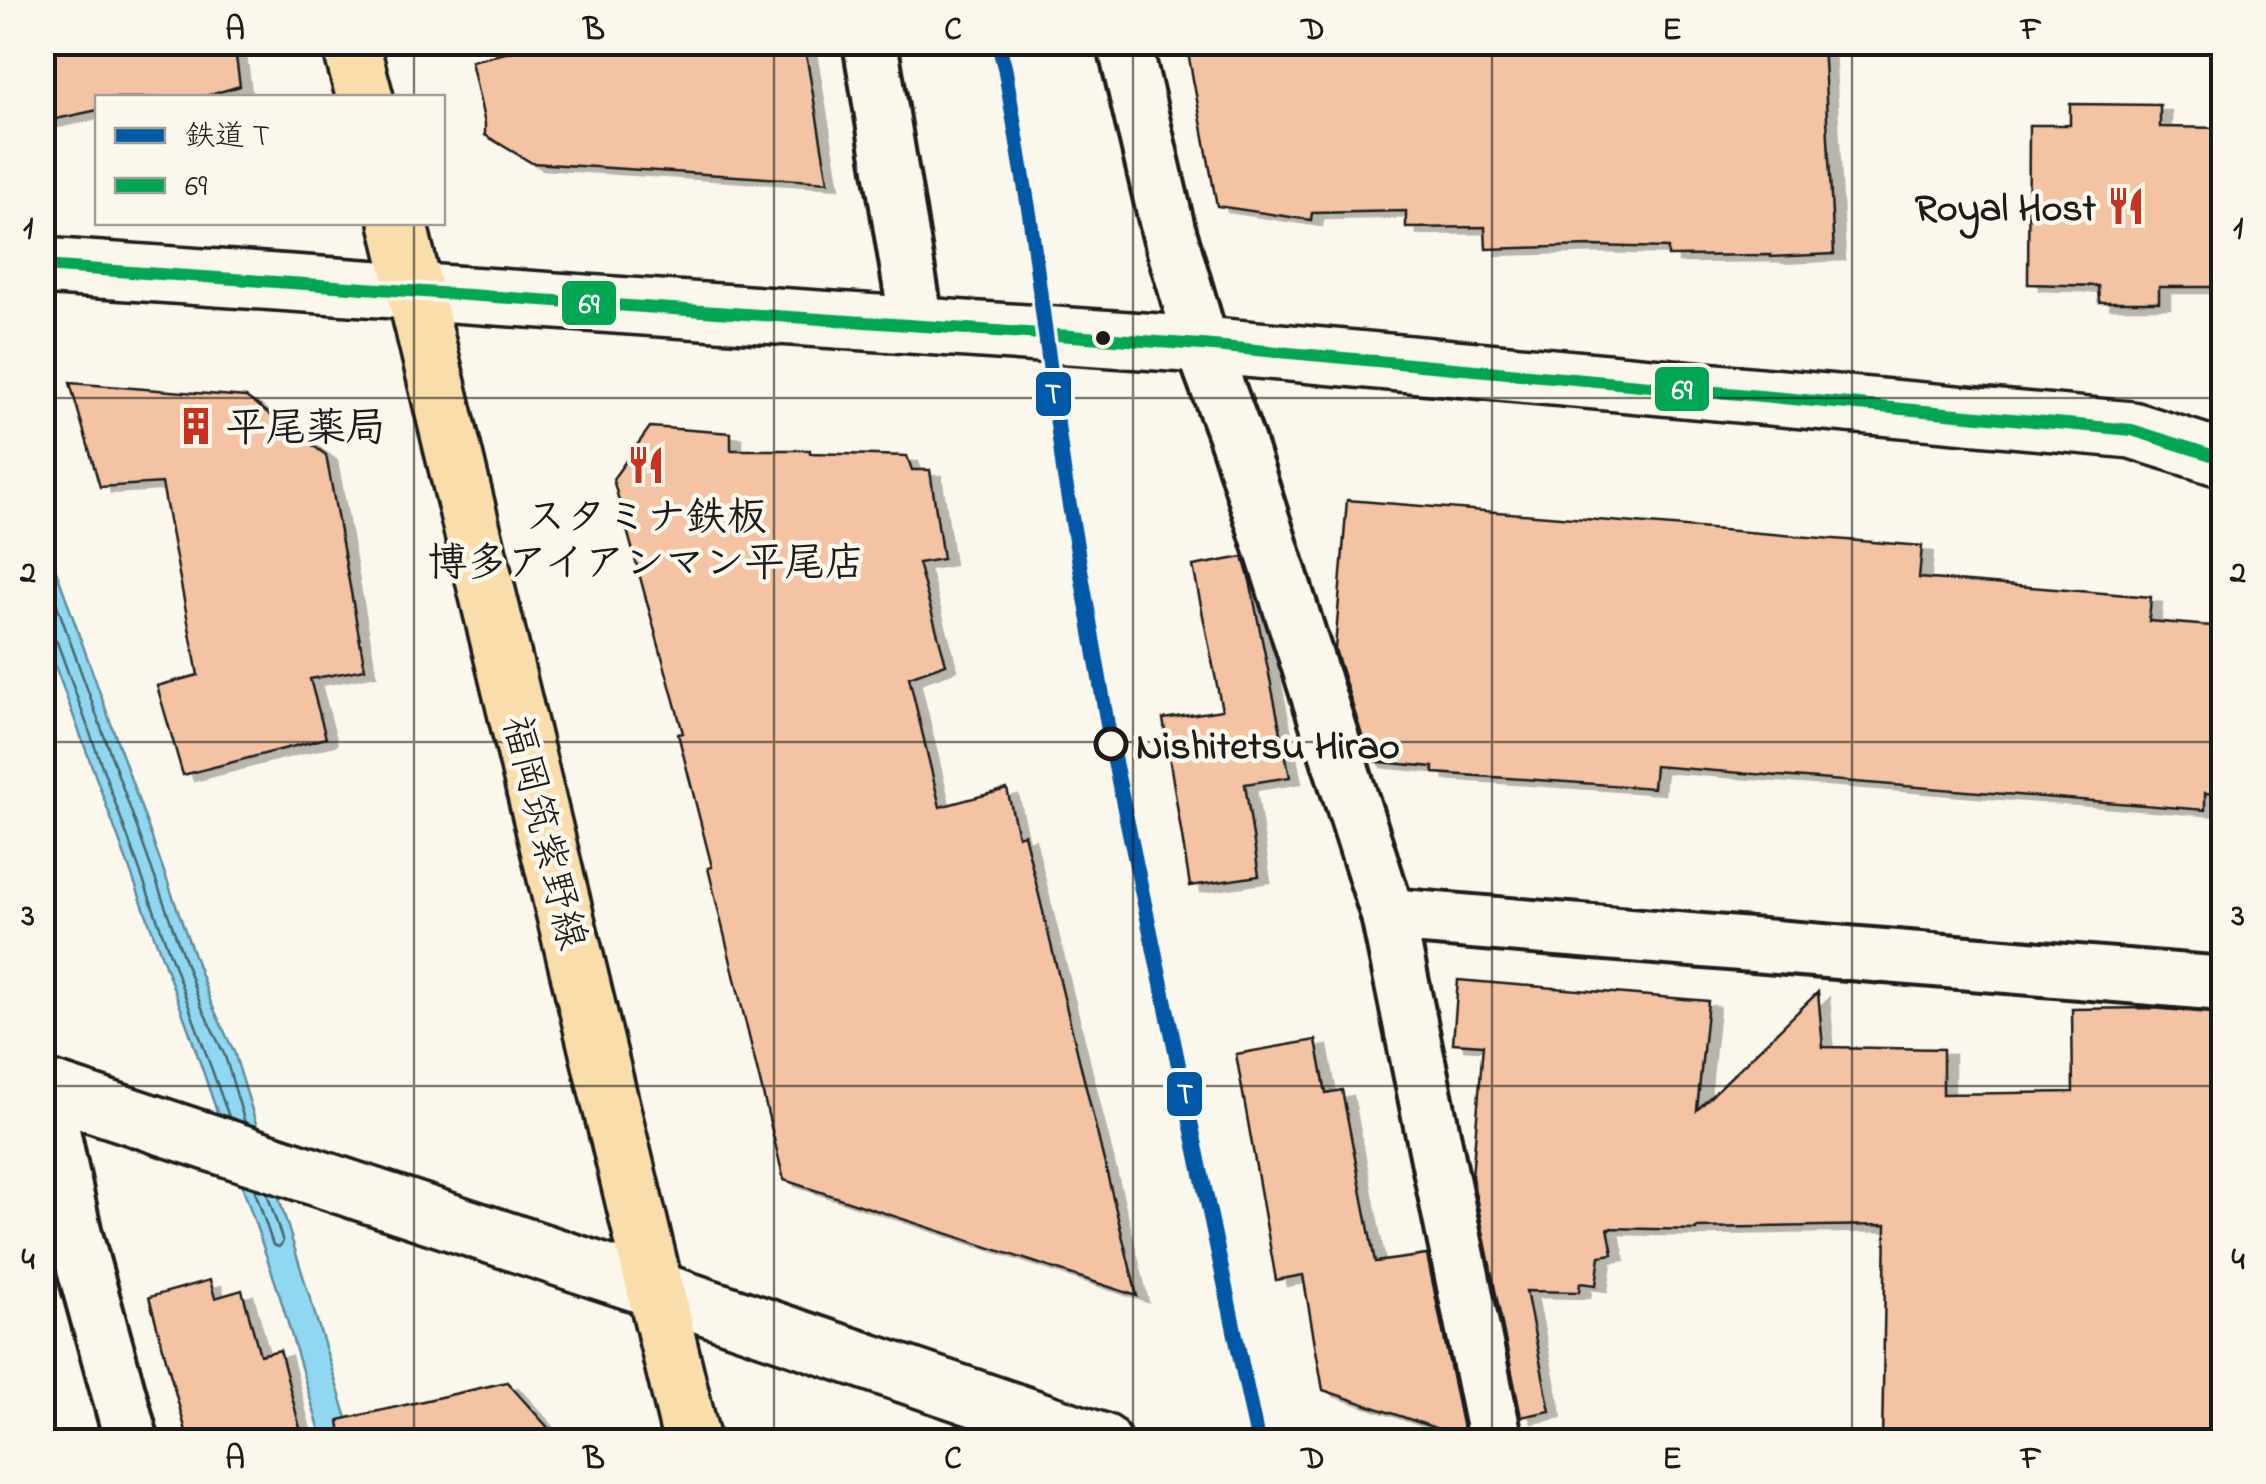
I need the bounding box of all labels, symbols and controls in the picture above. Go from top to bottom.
text: A [225,8,245,55]
text: B [581,8,605,55]
text: C [944,8,962,55]
text: D [1299,8,1325,55]
text: E [1662,8,1682,55]
text: F [2019,8,2042,55]
legend [95,95,445,225]
text: 鉄道 T [185,116,270,160]
text: 69 [185,166,207,210]
place label: Royal Host [1915,181,2097,240]
restaurant icon: Royal Host [2105,185,2147,227]
text: 1 [23,207,33,254]
text: 1 [2233,207,2243,254]
line badge: 69 [560,279,618,327]
text: 69 [579,286,600,327]
unlabelled marker [1093,328,1113,348]
line badge: 69 [1653,365,1711,413]
line badge: T [1034,370,1073,418]
text: 69 [1672,372,1693,413]
text: T [1045,376,1061,417]
place label: 平尾薬局 [226,401,386,460]
building icon: 平尾薬局 [175,405,217,447]
restaurant icon: スタミナ鉄板 博多アイアンマン平尾店 [625,444,667,486]
place label: スタミナ鉄板 博多アイアンマン平尾店 [427,490,865,595]
text: 2 [19,551,36,598]
text: 2 [2229,551,2246,598]
street label: 福岡筑紫野線 [484,710,599,957]
place label: Nishitetsu Hirao [1136,719,1400,778]
marker: Nishitetsu Hirao [1095,728,1127,760]
text: 3 [20,894,35,941]
text: 3 [2230,894,2245,941]
line badge: T [1165,1070,1204,1118]
text: T [1177,1076,1193,1117]
text: 4 [21,1238,35,1285]
text: 4 [2231,1238,2245,1285]
text: A [225,1437,245,1484]
text: B [581,1437,605,1484]
text: C [944,1437,962,1484]
text: D [1299,1437,1325,1484]
text: E [1662,1437,1682,1484]
text: F [2019,1437,2042,1484]

